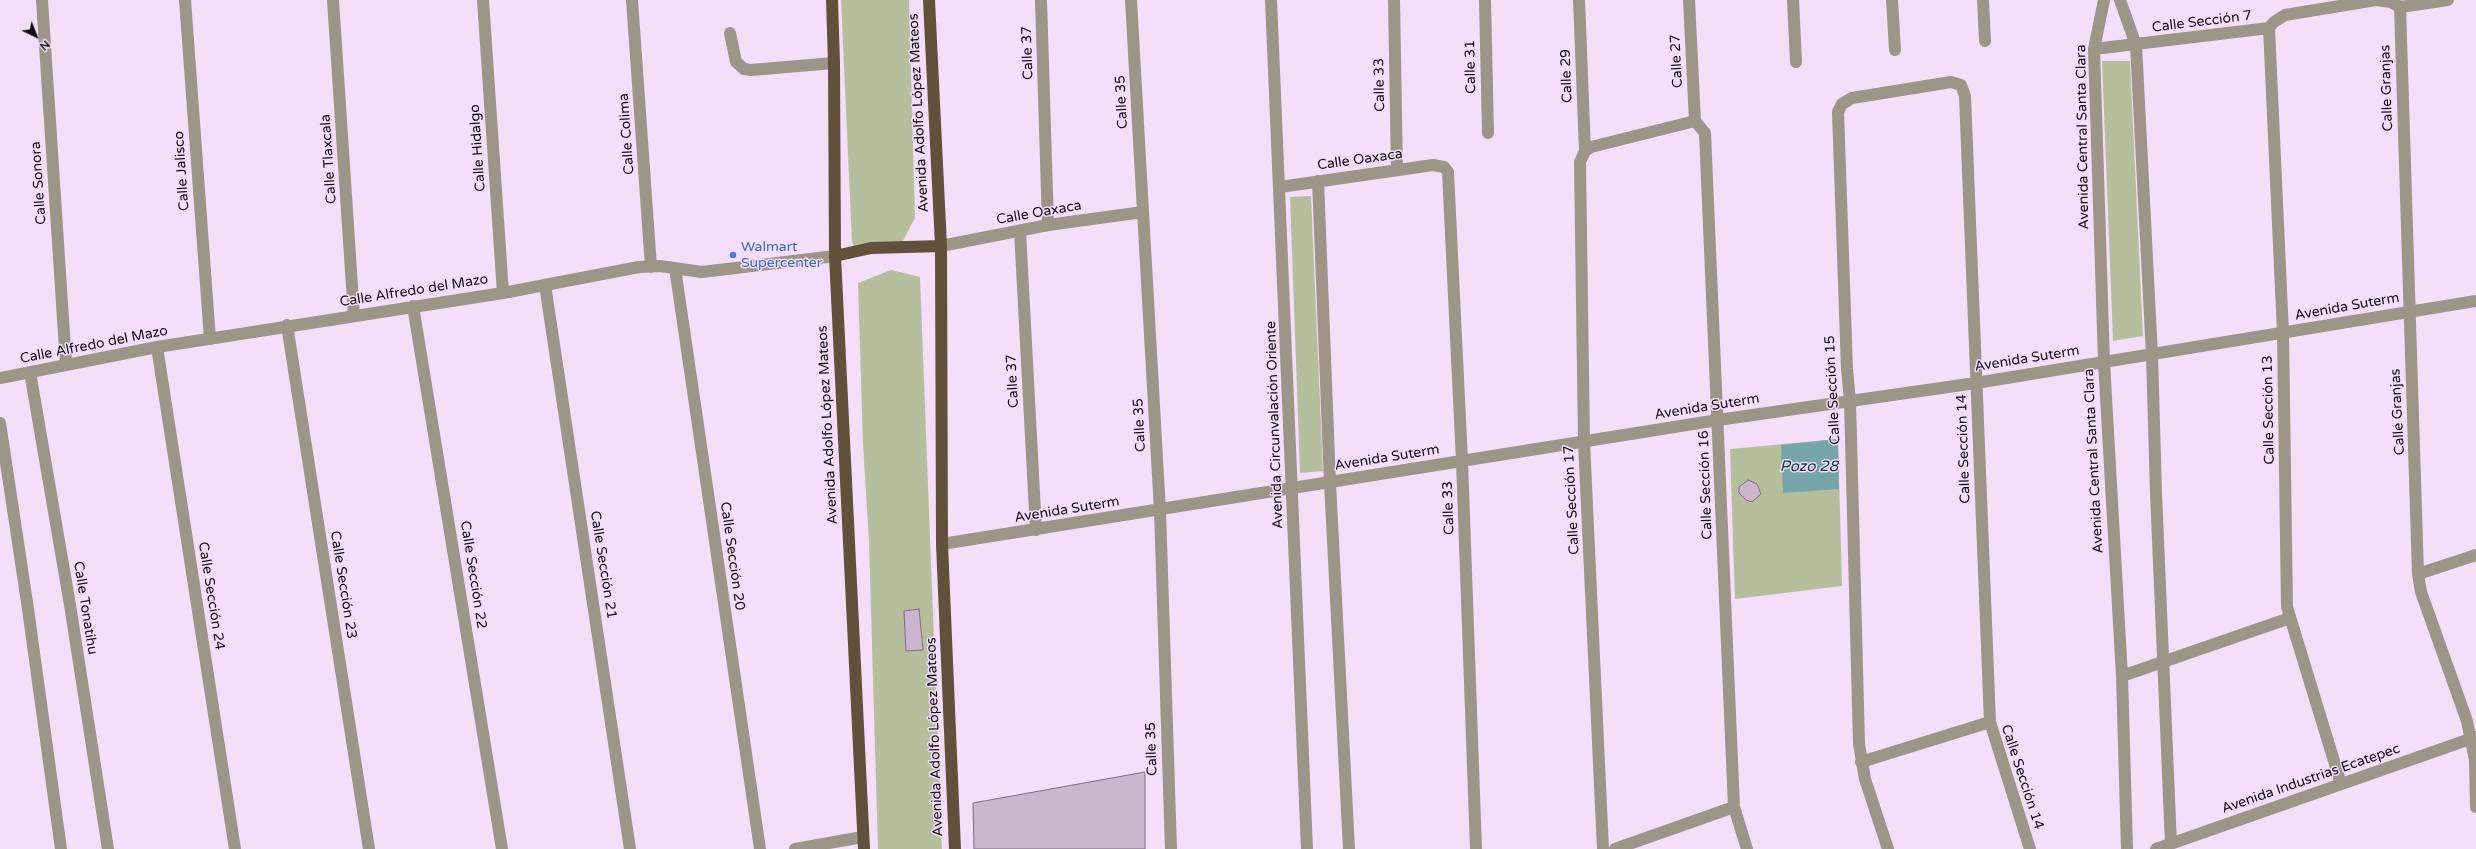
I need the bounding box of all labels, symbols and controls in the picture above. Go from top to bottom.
street label: Calle Sección 7 [2151,8,2253,36]
street label: Avenida Adolfo López Mateos [905,13,933,213]
north arrow [16,16,56,56]
street label: Calle 37 [1019,26,1037,80]
street label: Calle 27 [1667,34,1687,88]
text: N [37,37,52,53]
street label: Calle 31 [1462,40,1480,94]
street label: Avenida Central Santa Clara [2073,44,2093,230]
street label: Calle Granjas [2377,44,2397,132]
street label: Calle 29 [1558,49,1576,103]
street label: Calle 33 [1371,58,1389,112]
street label: Calle 35 [1112,75,1132,129]
street label: Calle Colima [616,93,638,175]
street label: Calle Hidalgo [467,104,489,192]
street label: Calle Tlaxcala [317,114,341,204]
street label: Calle Jalisco [171,130,193,212]
street label: Calle Sonora [28,141,50,225]
street label: Calle Oaxaca [1316,146,1404,174]
street label: Calle Oaxaca [995,197,1083,229]
place label: Walmart Supercenter [741,239,822,272]
marker: Walmart Supercenter [728,250,738,260]
street label: Calle Alfredo del Mazo [339,271,489,311]
street label: Avenida Suterm [2293,290,2401,324]
street label: Avenida Circunvalación Oriente [1263,321,1287,529]
street label: Calle Alfredo del Mazo [19,322,169,368]
street label: Avenida Adolfo López Mateos [814,325,842,525]
street label: Calle Sección 15 [1822,335,1844,445]
street label: Avenida Suterm [1973,342,2081,376]
street label: Calle 37 [1003,354,1023,408]
street label: Calle Sección 13 [2260,355,2278,465]
street label: Avenida Central Santa Clara [2081,368,2107,554]
street label: Calle Granjas [2387,368,2409,456]
street label: Avenida Suterm [1653,390,1761,424]
street label: Calle Sección 14 [1954,394,1974,504]
street label: Calle 35 [1130,398,1150,452]
street label: Calle Sección 16 [1696,430,1716,540]
street label: Avenida Suterm [1333,441,1441,475]
street label: Calle Sección 17 [1561,445,1583,555]
water label: Pozo 28 [1780,458,1838,476]
street label: Calle 33 [1440,481,1458,535]
street label: Avenida Suterm [1013,493,1121,527]
street label: Calle Sección 20 [716,501,748,611]
street label: Calle Sección 21 [586,510,620,620]
street label: Calle Sección 22 [456,520,490,630]
street label: Calle Sección 23 [326,530,360,640]
street label: Calle Sección 24 [194,541,228,651]
street label: Calle Tonatihu [69,560,101,656]
street label: Avenida Adolfo López Mateos [923,637,947,837]
street label: Calle 35 [1143,722,1161,776]
street label: Calle Sección 14 [1997,722,2047,832]
street label: Avenida Industrias Ecatepec [2220,741,2402,817]

